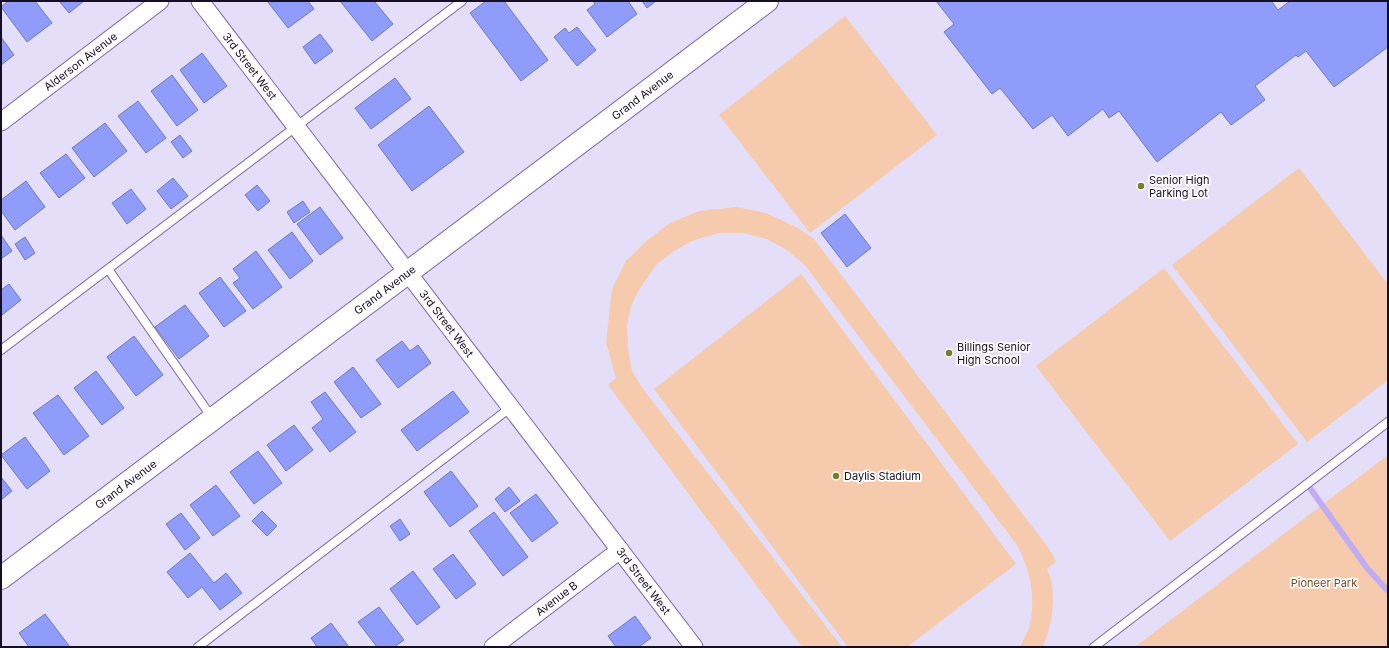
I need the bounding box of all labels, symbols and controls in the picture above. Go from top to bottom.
street label: Alderson Avenue [41,29,120,94]
street label: 3rd Street West [220,30,280,103]
street label: Grand Avenue [609,67,676,123]
place label: Senior High Parking Lot [1149,173,1210,200]
marker: Senior High Parking Lot [1136,181,1146,191]
street label: Grand Avenue [351,262,418,318]
street label: 3rd Street West [416,287,477,360]
place label: Billings Senior High School [957,340,1030,367]
marker: Billings Senior High School [944,348,954,358]
street label: Grand Avenue [92,457,159,512]
place label: Daylis Stadium [844,469,921,483]
marker: Daylis Stadium [831,471,841,481]
street label: 3rd Street West [613,544,674,618]
park label: Pioneer Park [1291,576,1357,590]
street label: Avenue B [533,578,580,619]

